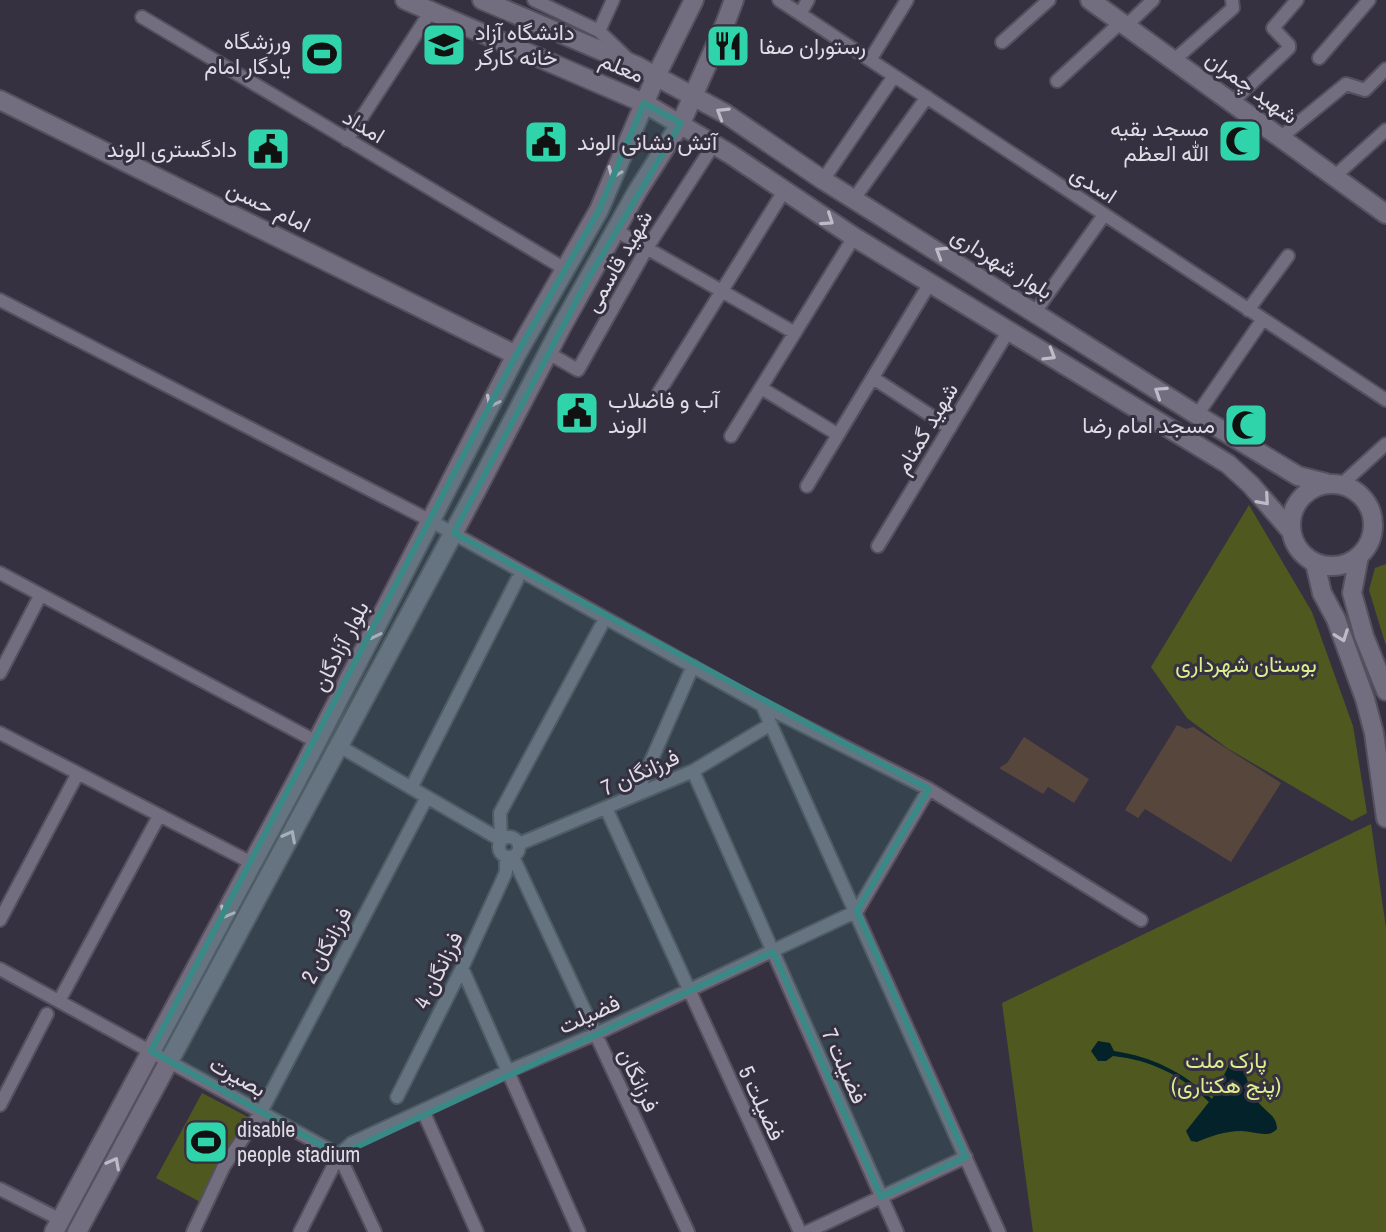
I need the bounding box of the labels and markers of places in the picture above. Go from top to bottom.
place label: دانشگاه آزاد خانه کارگر [474,17,575,72]
school or university icon: دانشگاه آزاد خانه کارگر [420,21,468,69]
restaurant icon: رستوران صفا [704,22,752,70]
place label: ورزشگاه یادگار امام [204,26,291,81]
sports icon: ورزشگاه یادگار امام [298,30,346,78]
place label: رستوران صفا [759,31,866,61]
place label: مسجد بقیه الله العظم [1110,113,1209,168]
mosque icon: مسجد بقیه الله العظم [1216,117,1264,165]
public building icon: آتش نشانی الوند [522,118,570,166]
public building icon: دادگستری الوند [244,125,292,173]
place label: آتش نشانی الوند [577,127,719,157]
place label: دادگستری الوند [107,134,237,164]
place label: آب و فاضلاب الوند [608,385,721,440]
public building icon: آب و فاضلاب الوند [553,389,601,437]
mosque icon: مسجد امام رضا [1222,401,1270,449]
place label: مسجد امام رضا [1082,410,1215,440]
place label: disable people stadium [237,1114,360,1169]
sports icon: disable people stadium [182,1118,230,1166]

